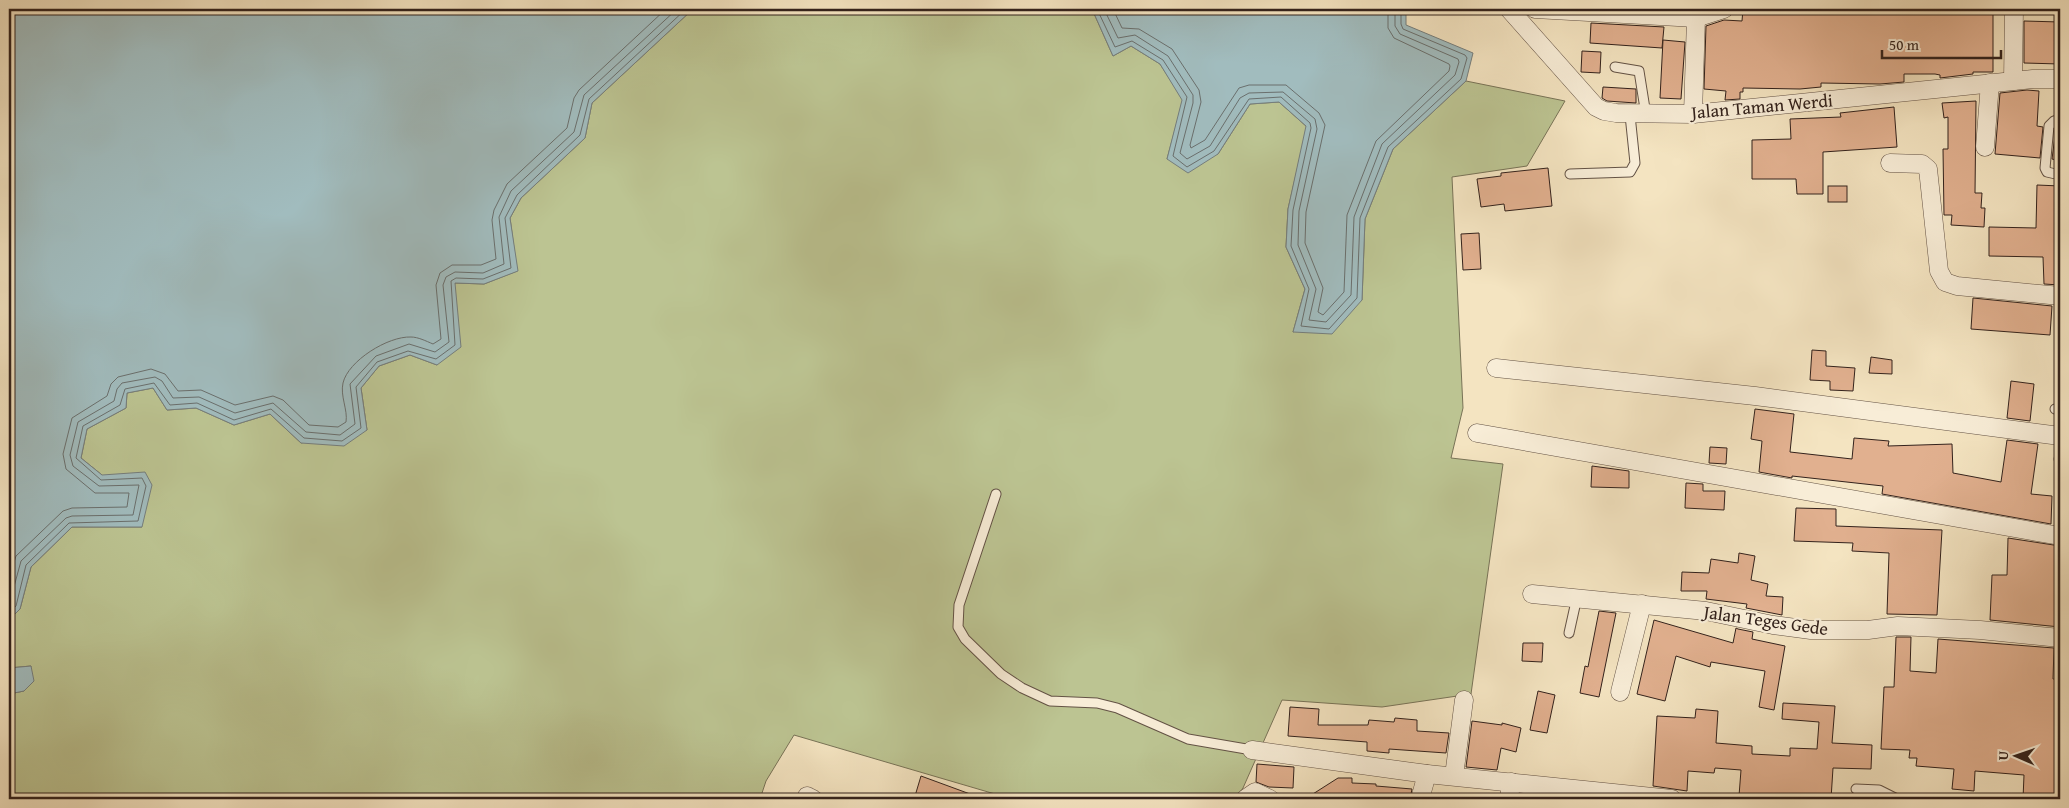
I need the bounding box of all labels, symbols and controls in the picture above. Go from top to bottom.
scale bar [1882,28,2000,60]
text: 50 m [1889,34,1920,55]
street label: Jalan Taman Werdi [1688,86,1834,126]
street label: Jalan Teges Gede [1700,598,1830,642]
north arrow [1992,730,2042,780]
text: U [1993,750,2013,761]

